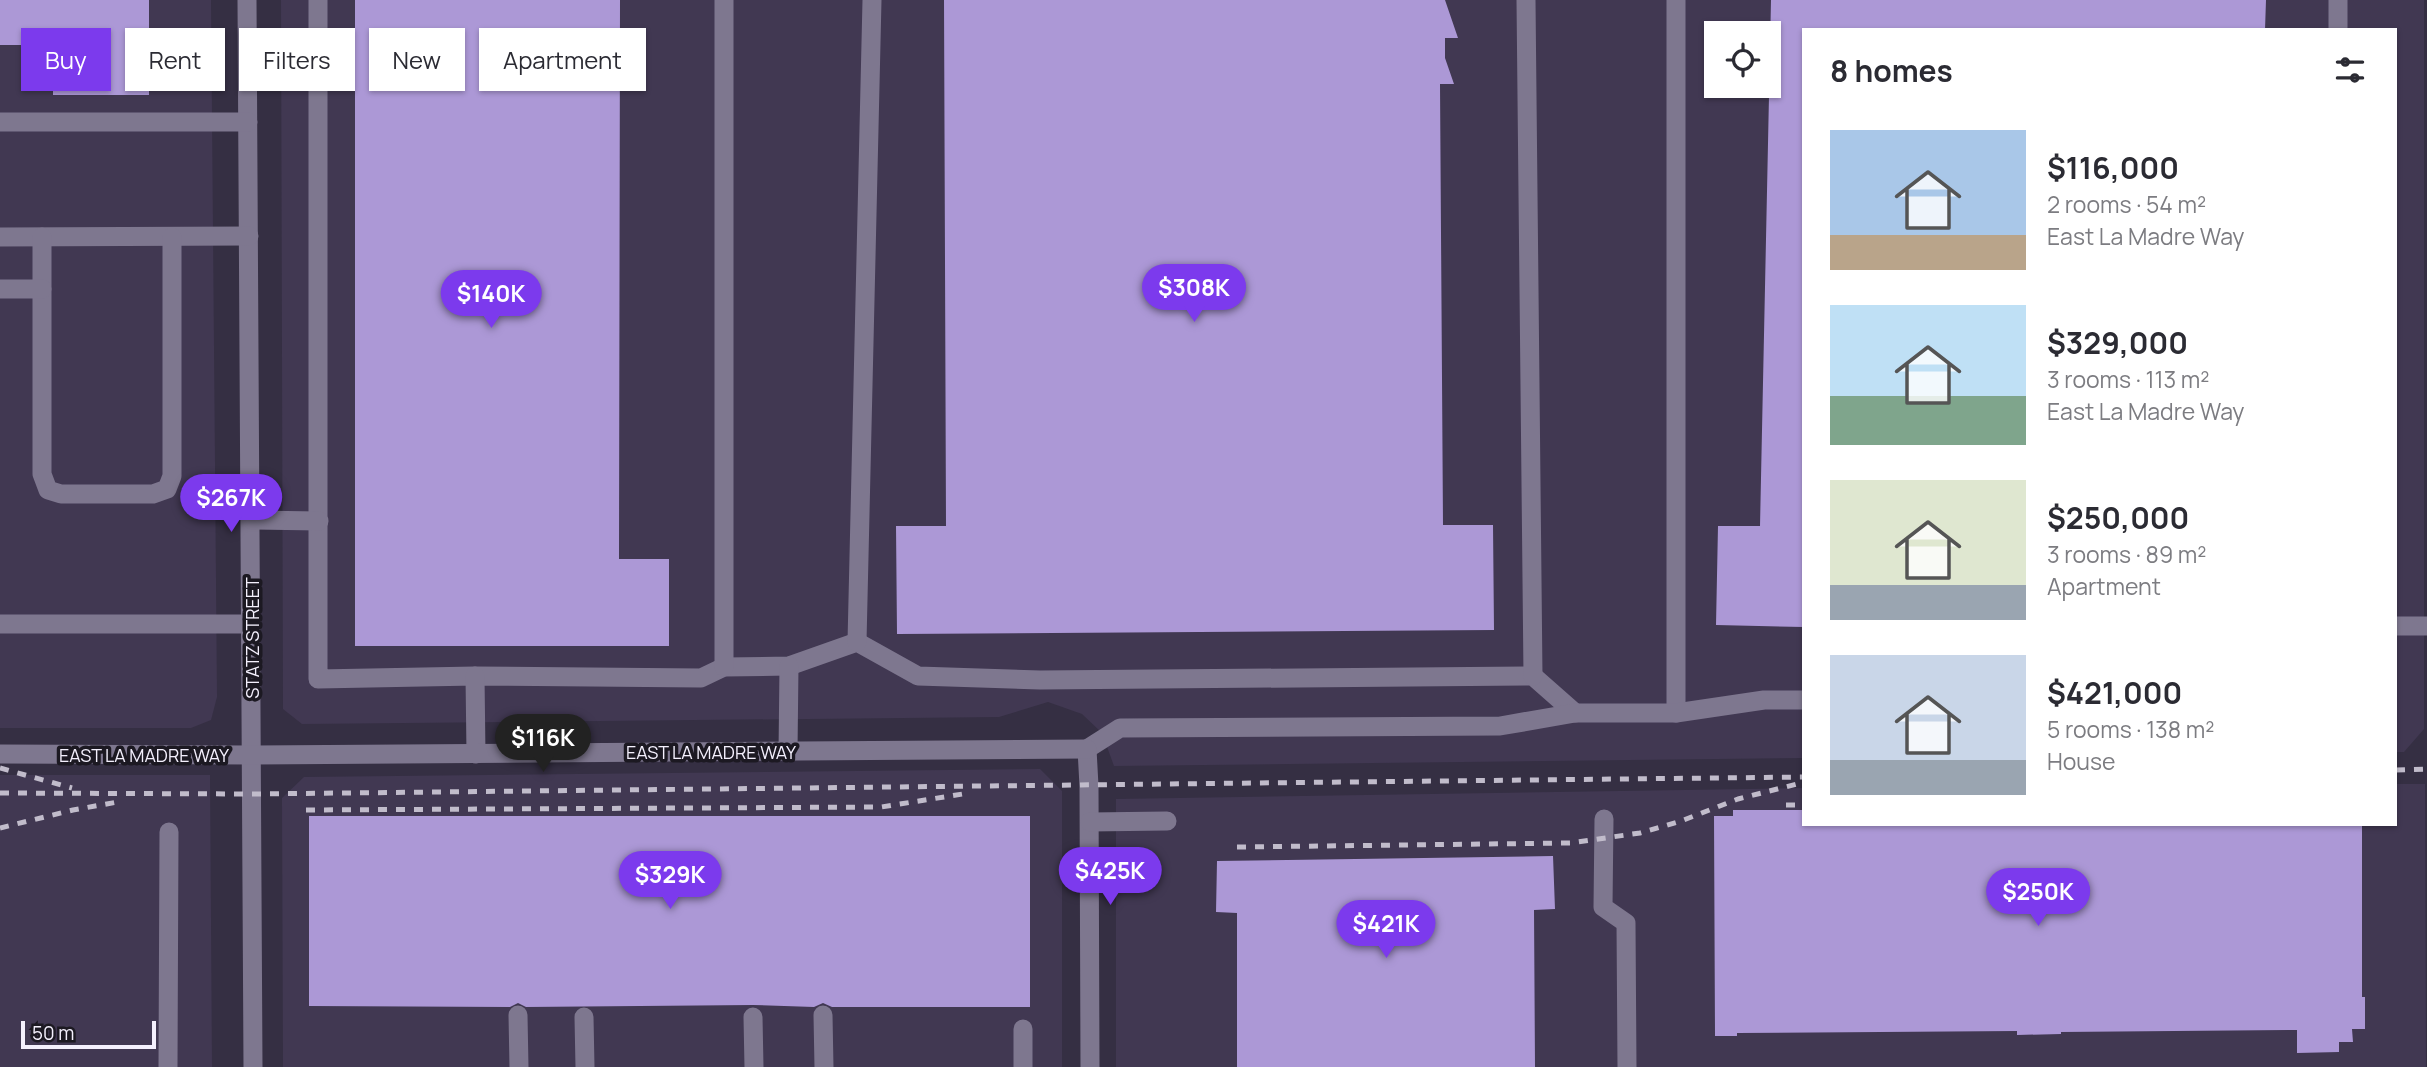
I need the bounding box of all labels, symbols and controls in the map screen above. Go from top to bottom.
map controls [1704,21,1781,98]
button: locate [1704,21,1781,98]
chip: Buy [21,28,111,91]
chip: Rent [125,28,225,91]
chip: Filters [239,28,355,91]
chip: New [369,28,465,91]
chip: Apartment [479,28,646,91]
text: 8 homes [1830,50,1953,91]
icon: filters [2331,51,2369,89]
text: $116,000 [2047,147,2179,188]
icon: home [1886,158,1970,242]
text: 2 rooms · 54 m² [2047,188,2206,220]
text: East La Madre Way [2047,220,2244,252]
pin: $308K [1145,264,1243,324]
pin: $140K [442,270,540,330]
text: $308K [1158,271,1230,303]
text: $140K [457,277,525,309]
text: $329,000 [2047,322,2188,363]
icon: home [1886,333,1970,417]
text: 3 rooms · 113 m² [2047,363,2210,395]
text: East La Madre Way [2047,395,2244,427]
pin: $267K [182,475,280,534]
text: $267K [196,481,266,513]
text: $250,000 [2047,497,2189,538]
icon: home [1886,508,1970,592]
text: 3 rooms · 89 m² [2047,538,2207,570]
text: Apartment [2047,570,2161,602]
street label: STATZ STREET [240,577,264,699]
text: $421,000 [2047,672,2182,713]
icon: home [1886,683,1970,767]
text: 5 rooms · 138 m² [2047,713,2214,745]
pin: $116K [494,714,592,774]
text: $116K [511,721,575,753]
street label: EAST LA MADRE WAY [626,740,797,764]
street label: EAST LA MADRE WAY [59,743,230,767]
text: House [2047,745,2116,777]
pin: $425K [1061,848,1159,907]
pin: $329K [621,852,719,911]
text: $425K [1075,854,1145,886]
text: $329K [635,858,705,890]
pin: $250K [1989,869,2087,928]
text: $250K [2002,875,2074,907]
pin: $421K [1337,900,1435,960]
text: $421K [1352,907,1420,939]
scale bar [21,1018,156,1050]
text: 50 m [32,1020,74,1046]

